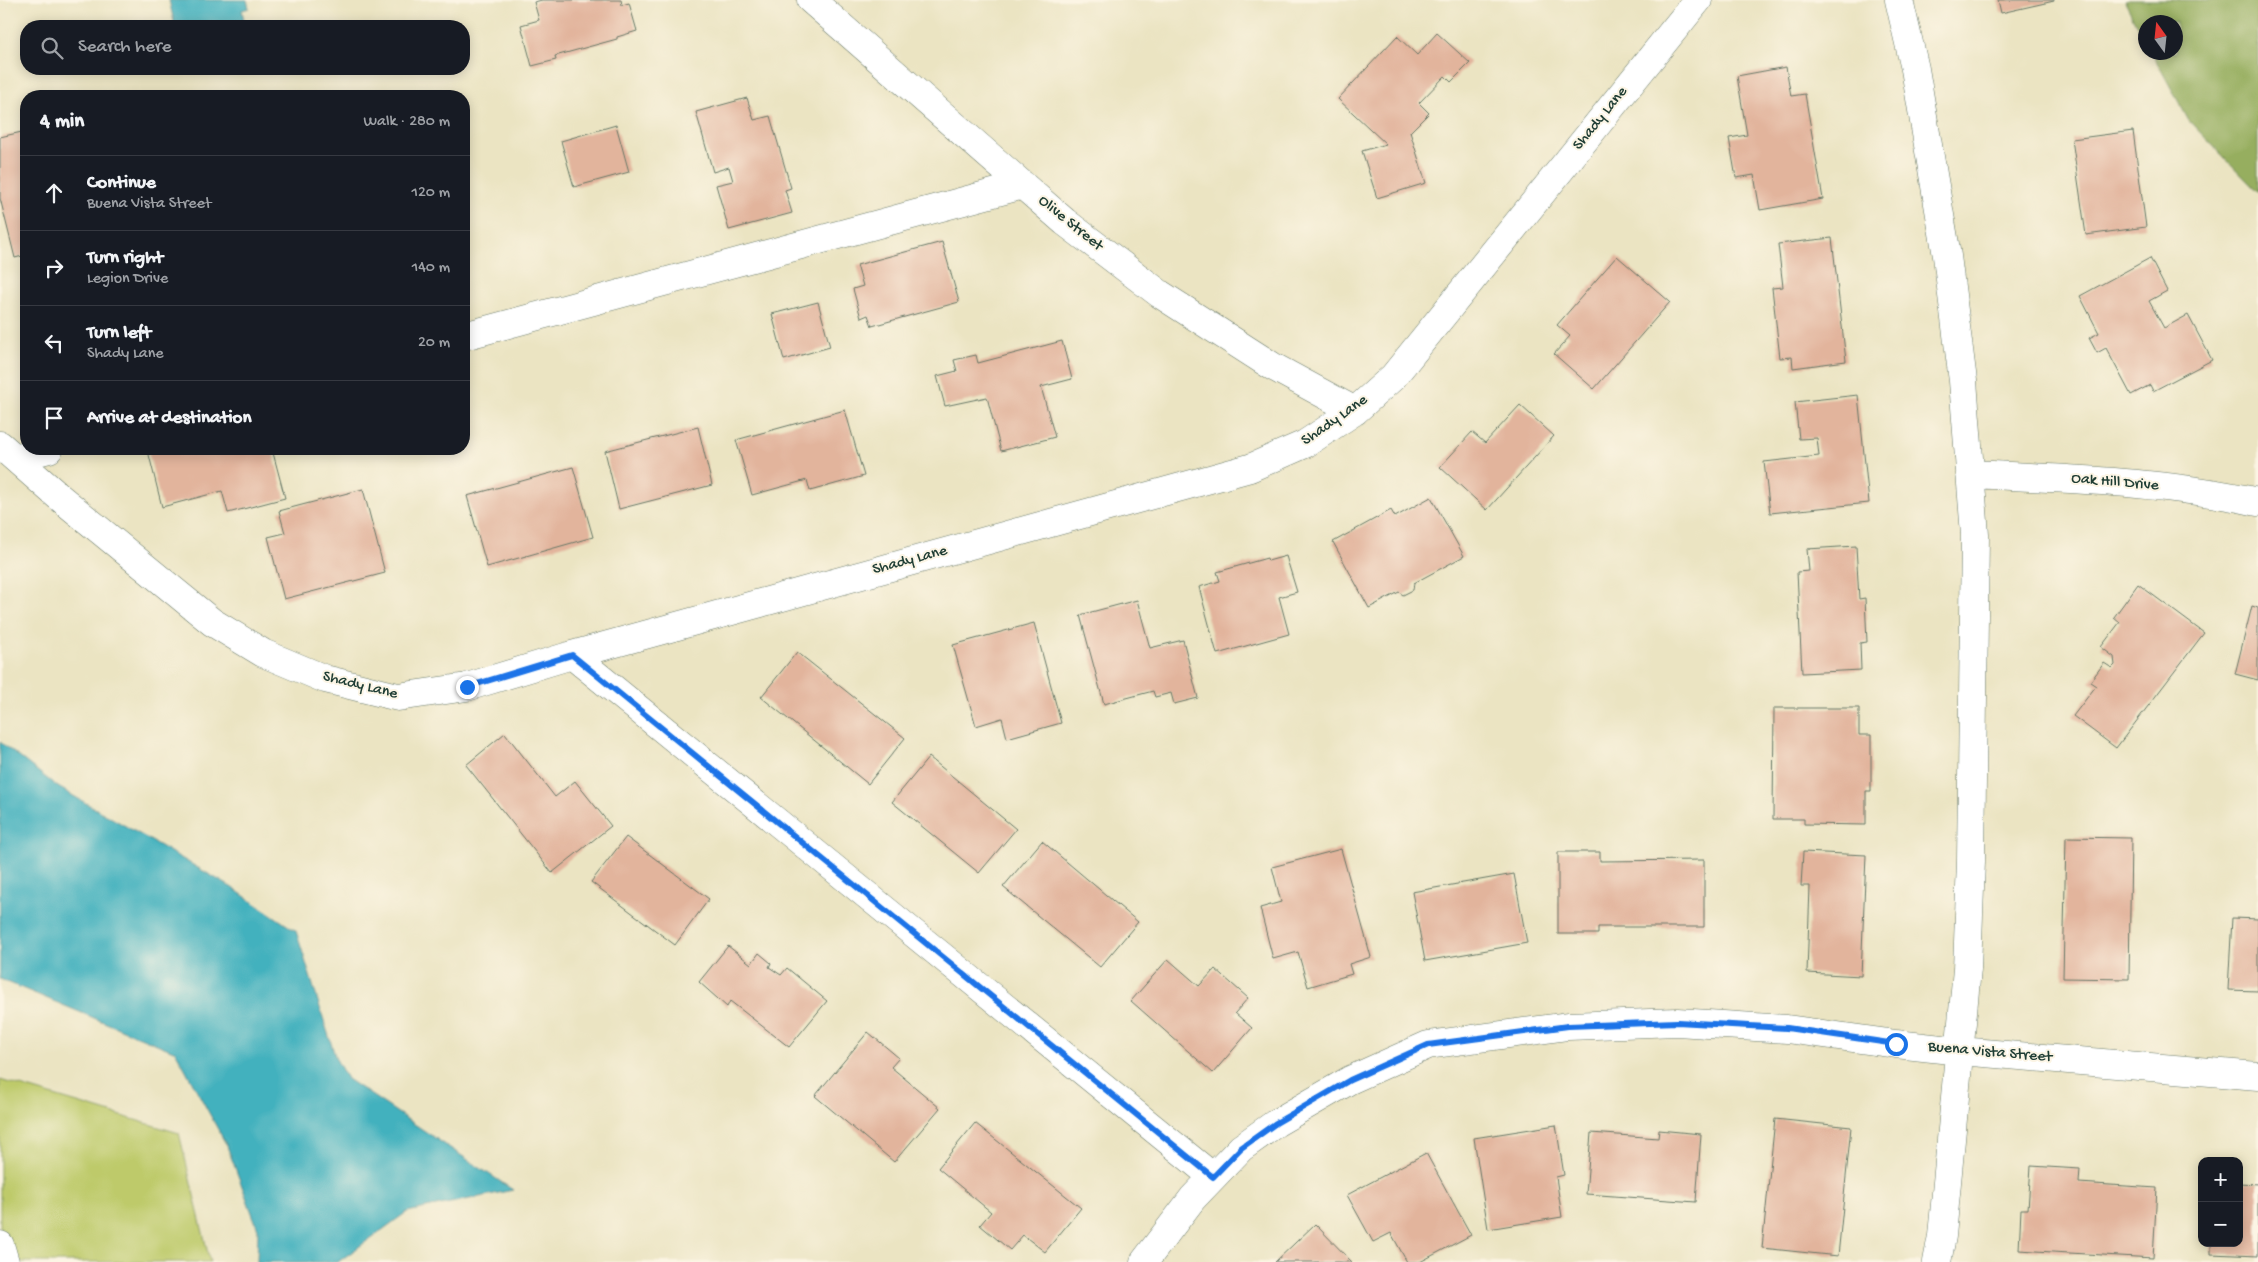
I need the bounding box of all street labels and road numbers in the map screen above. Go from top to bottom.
street label: Shady Lane [1570,83,1633,155]
street label: Olive Street [1034,192,1108,257]
street label: Shady Lane [1298,391,1372,451]
street label: Oak Hill Drive [2070,470,2160,496]
street label: Shady Lane [871,542,950,580]
street label: Shady Lane [321,668,400,705]
street label: Buena Vista Street [1926,1038,2054,1068]

